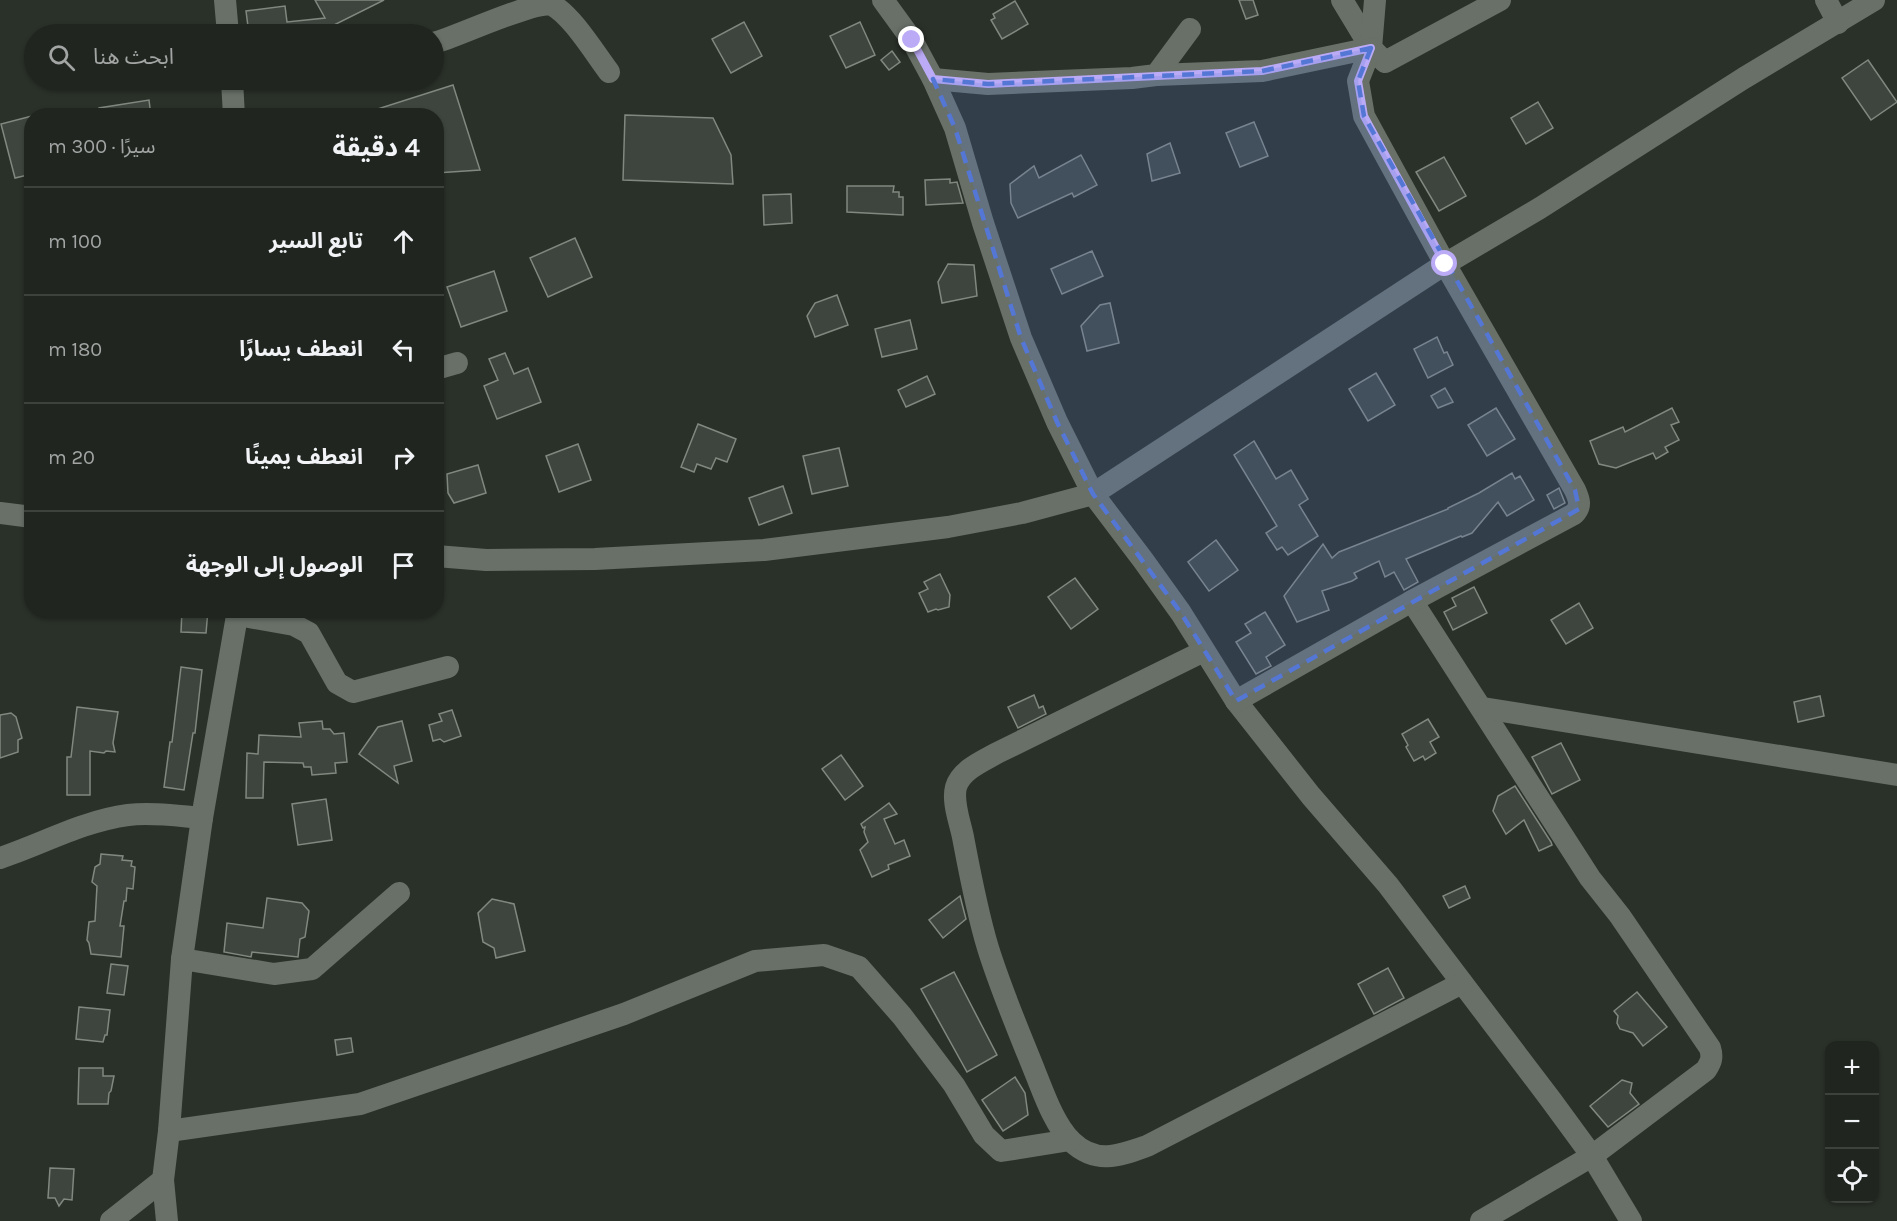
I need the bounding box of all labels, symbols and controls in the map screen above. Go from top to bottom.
search box [24,24,444,90]
route end [898,26,924,52]
icon: search [45,41,78,74]
text: ابحث هنا [93,44,174,70]
text: 4 دقيقة [333,132,420,163]
text: سيرًا · 300 m [48,135,155,158]
icon: ahead [387,225,420,258]
text: تابع السير [269,228,363,254]
text: 100 m [48,230,102,253]
route start [1431,250,1457,276]
icon: left [387,333,420,366]
text: انعطف يسارًا [239,336,363,362]
text: 180 m [48,338,102,361]
icon: right [387,441,420,474]
text: انعطف يمينًا [245,444,363,470]
text: 20 m [48,446,95,469]
icon: arrive [387,549,420,582]
text: الوصول إلى الوجهة [186,552,363,578]
map controls [1825,1041,1879,1203]
button: + [1825,1041,1879,1095]
button: − [1825,1095,1879,1149]
button: locate [1825,1149,1879,1203]

